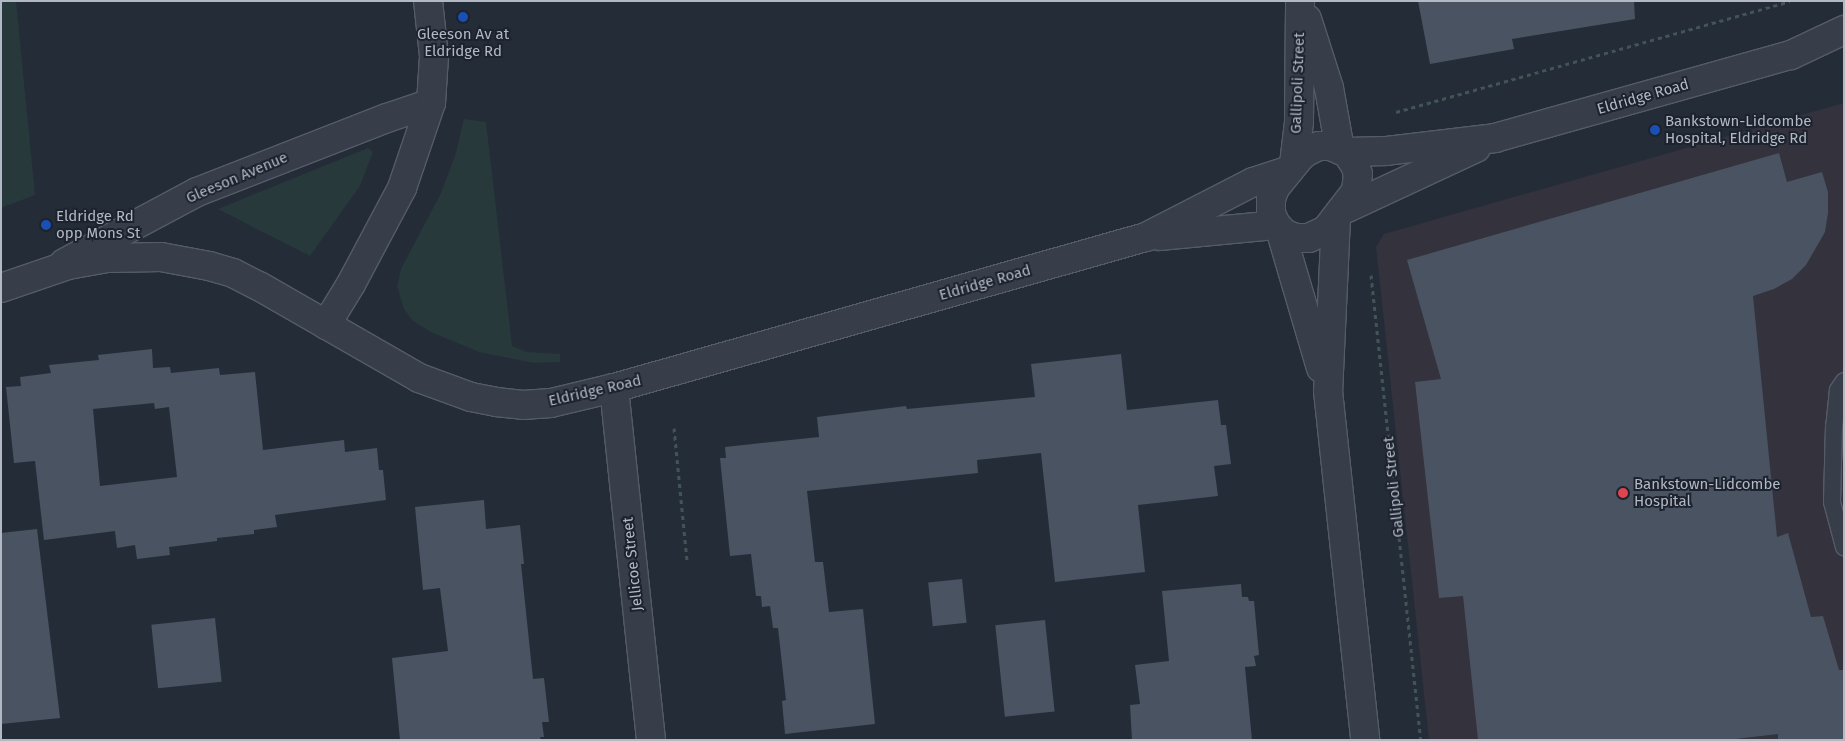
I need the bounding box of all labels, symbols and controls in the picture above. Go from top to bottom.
marker: Gleeson Av at Eldridge Rd [457,11,469,23]
place label: Gleeson Av at Eldridge Rd [417,25,509,60]
street label: Gallipoli Street [1287,32,1309,134]
street label: Eldridge Road [1595,75,1691,119]
place label: Bankstown-Lidcombe Hospital, Eldridge Rd [1665,112,1811,147]
marker: Bankstown-Lidcombe Hospital, Eldridge Rd [1649,124,1661,136]
street label: Gleeson Avenue [184,149,290,207]
place label: Eldridge Rd opp Mons St [56,207,140,242]
marker: Eldridge Rd opp Mons St [40,219,52,231]
street label: Eldridge Road [937,261,1033,305]
street label: Eldridge Road [547,372,643,410]
street label: Gallipoli Street [1380,436,1408,538]
place label: Bankstown-Lidcombe Hospital [1634,475,1780,510]
marker: Bankstown-Lidcombe Hospital [1616,486,1630,500]
street label: Jellicoe Street [619,516,647,612]

